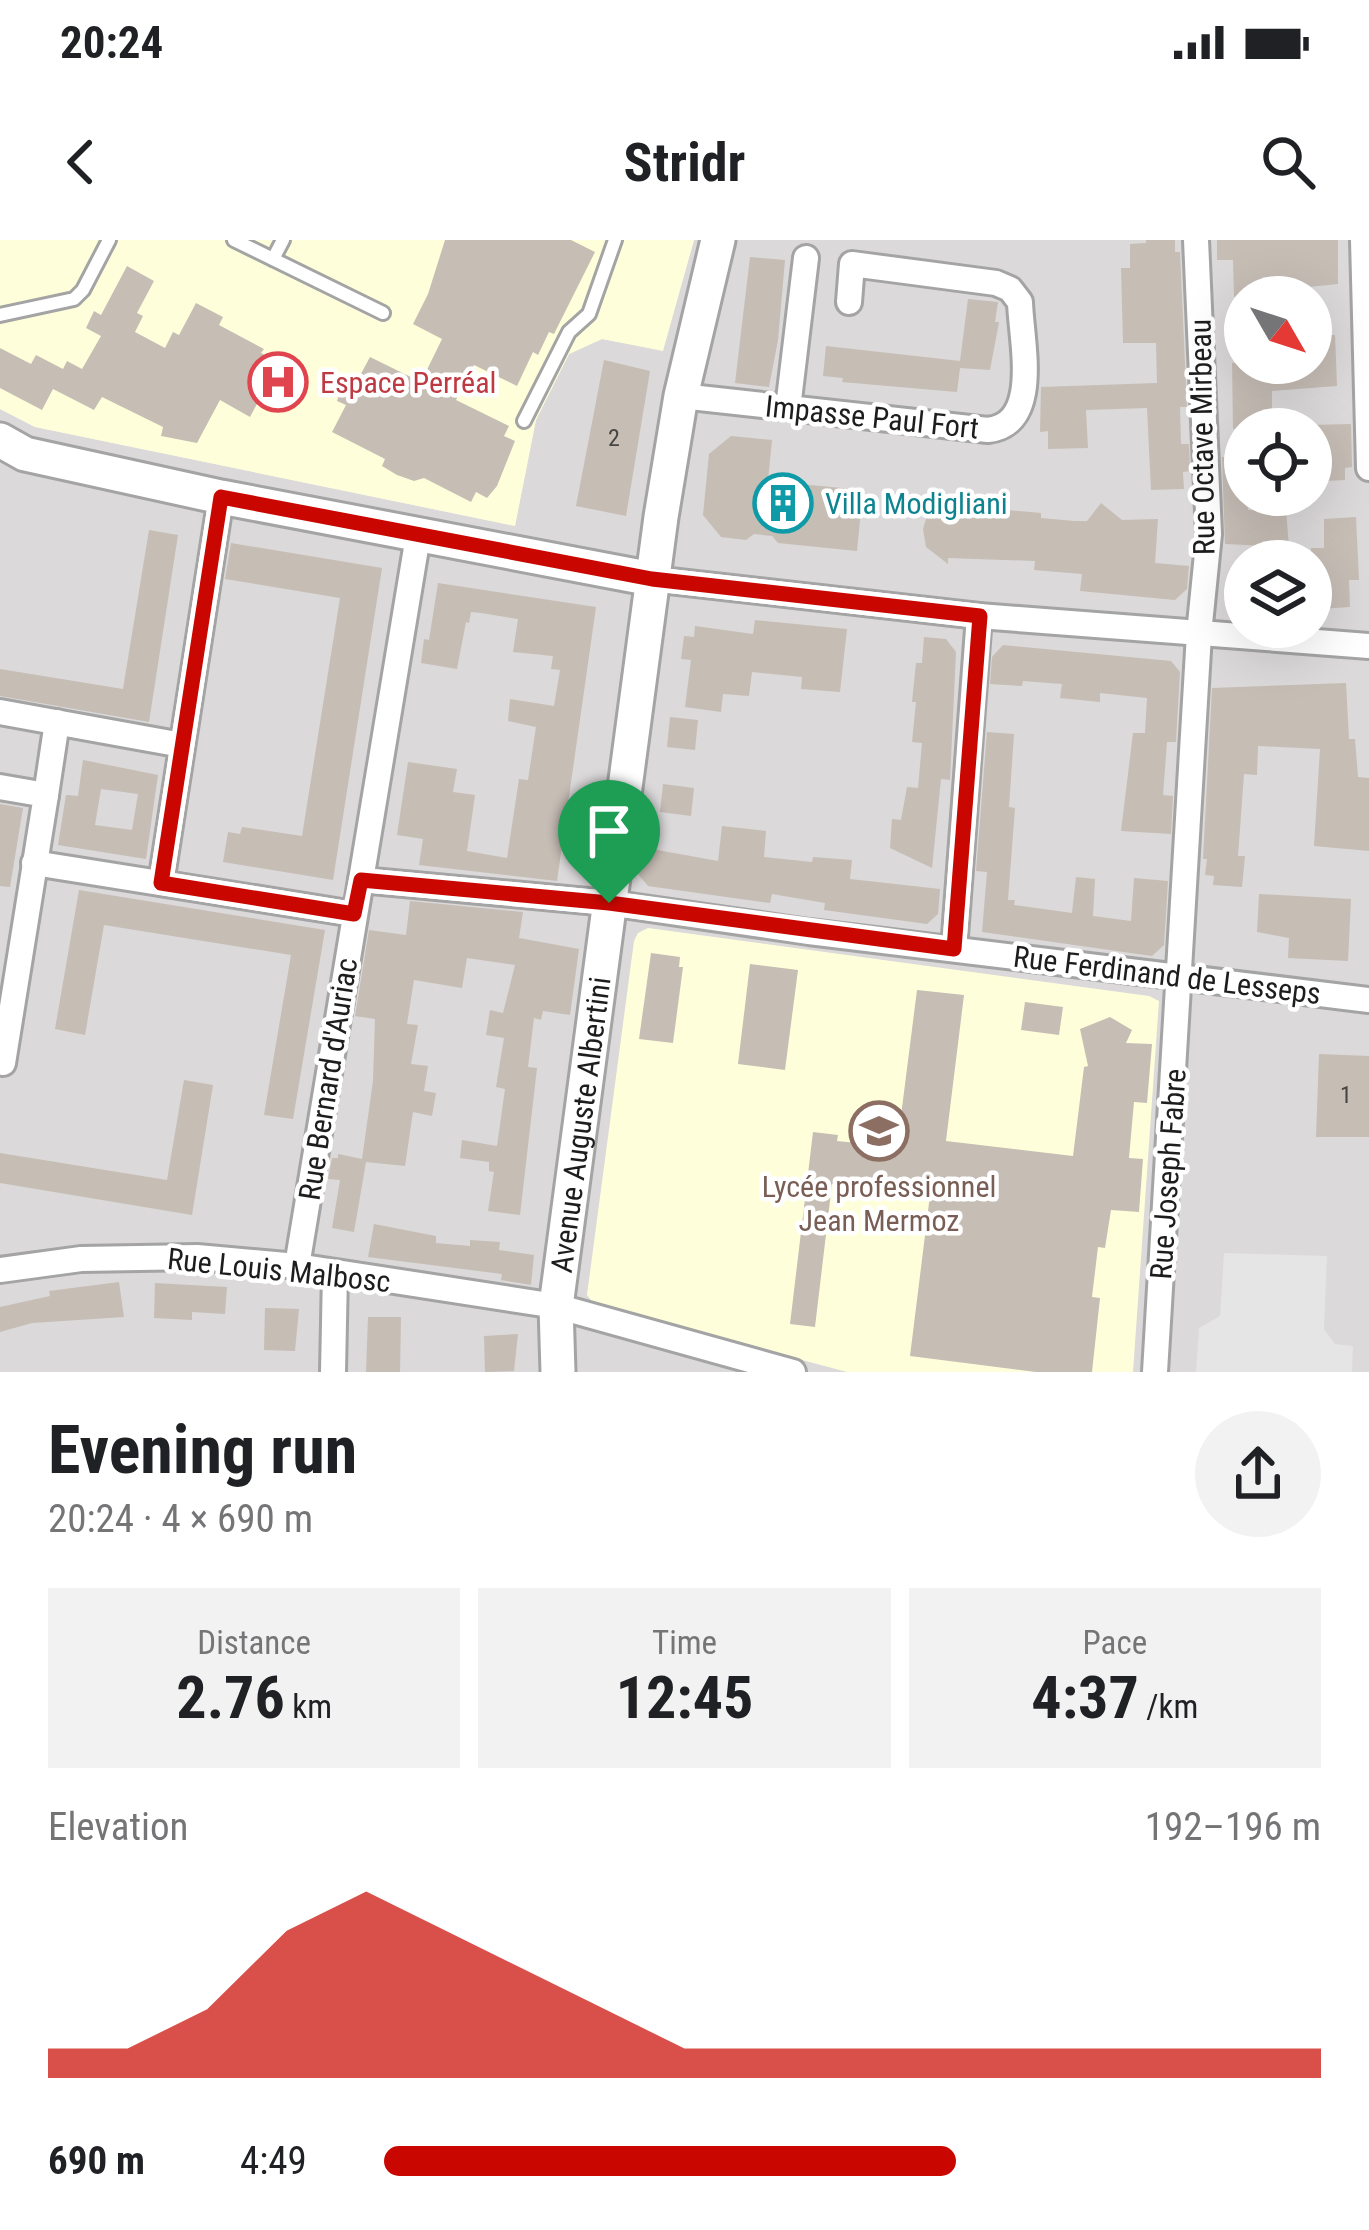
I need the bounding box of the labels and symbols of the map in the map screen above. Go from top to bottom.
north arrow [1224,276,1332,384]
street label: Rue Octave Mirbeau [1182,319,1222,555]
hospital icon: Espace Perréal [247,351,309,413]
place label: Espace Perréal [320,365,496,400]
street label: Impasse Paul Fort [763,388,981,446]
house number: 2 [608,424,620,452]
building icon: Villa Modigliani [752,472,814,534]
place label: Villa Modigliani [825,486,1008,521]
pin [558,780,660,903]
street label: Rue Ferdinand de Lesseps [1011,939,1323,1011]
street label: Rue Bernard d'Auriac [292,955,364,1203]
street label: Avenue Auguste Albertini [543,975,617,1275]
street label: Rue Joseph Fabre [1143,1068,1193,1280]
house number: 1 [1340,1081,1352,1109]
school or university icon: Lycée professionnel Jean Mermoz [848,1100,910,1162]
place label: Lycée professionnel Jean Mermoz [762,1169,996,1238]
street label: Rue Louis Malbosc [166,1241,392,1299]

